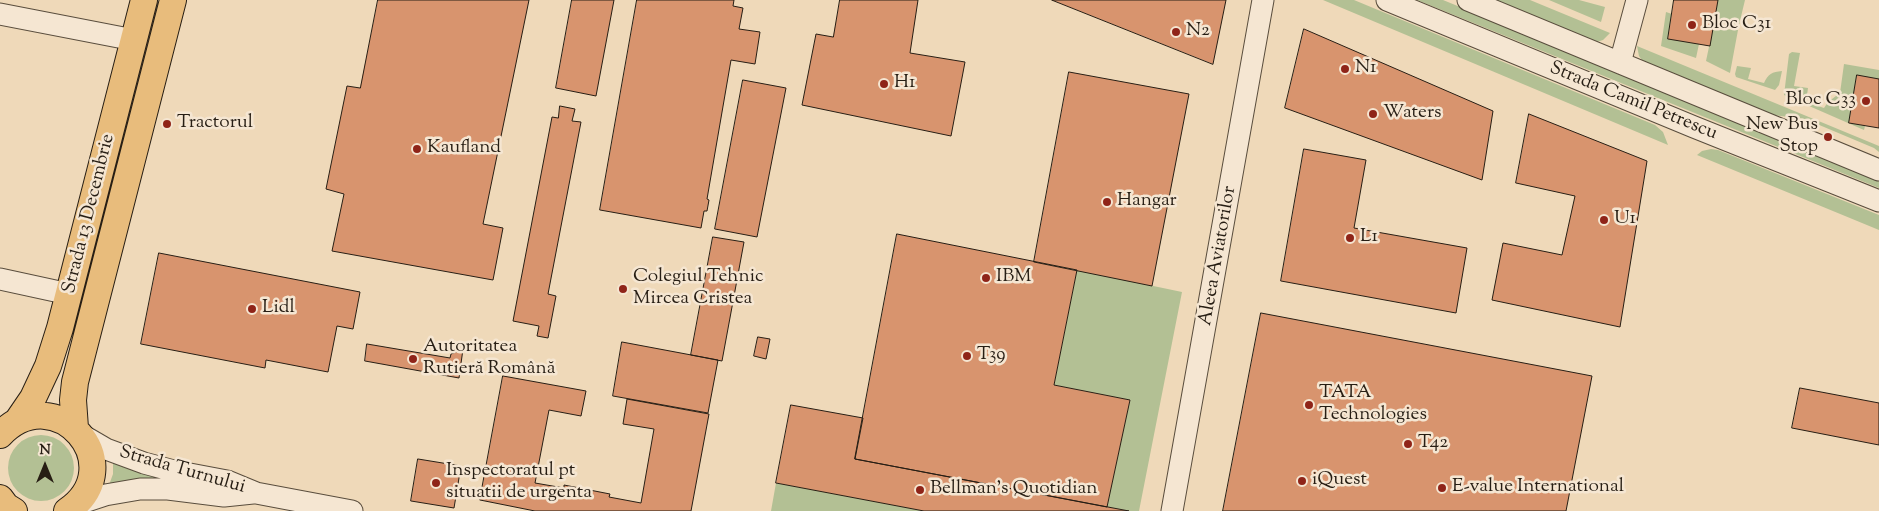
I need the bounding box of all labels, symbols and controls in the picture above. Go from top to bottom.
place label: Bloc C31 [1702,14,1771,36]
marker: Bloc C31 [1686,19,1698,31]
place label: N2 [1186,21,1210,43]
marker: N2 [1170,26,1182,38]
place label: N1 [1355,58,1377,80]
street label: Strada Camil Petrescu [1546,58,1720,146]
marker: N1 [1339,63,1351,75]
place label: H1 [894,73,915,95]
marker: H1 [878,78,890,90]
place label: Bloc C33 [1786,90,1856,112]
marker: Bloc C33 [1860,95,1872,107]
place label: Waters [1383,103,1442,125]
marker: Waters [1367,108,1379,120]
place label: Tractorul [177,113,253,135]
place label: New Bus Stop [1746,115,1818,159]
marker: Tractorul [161,118,173,130]
marker: New Bus Stop [1822,131,1834,143]
street label: Strada 13 Decembrie [59,132,121,296]
place label: Kaufland [427,138,501,160]
marker: Kaufland [411,143,423,155]
street label: Aleea Aviatorilor [1195,184,1243,328]
place label: Hangar [1117,191,1177,213]
marker: Hangar [1101,196,1113,208]
place label: U1 [1614,209,1636,231]
marker: U1 [1598,214,1610,226]
place label: L1 [1360,227,1378,249]
marker: L1 [1344,232,1356,244]
place label: Colegiul Tehnic Mircea Cristea [633,267,764,311]
place label: IBM [996,267,1031,289]
marker: IBM [980,272,992,284]
marker: Colegiul Tehnic Mircea Cristea [617,283,629,295]
place label: Lidl [262,298,295,320]
marker: Lidl [246,303,258,315]
place label: Autoritatea Rutieră Română [423,337,556,381]
place label: T39 [977,345,1005,367]
marker: T39 [961,350,973,362]
marker: Autoritatea Rutieră Română [407,353,419,365]
place label: TATA Technologies [1319,383,1427,427]
marker: TATA Technologies [1303,399,1315,411]
place label: T42 [1418,433,1448,455]
marker: T42 [1402,438,1414,450]
north arrow [20,441,70,491]
text: N [39,441,51,461]
street label: Strada Turnului [116,442,248,500]
place label: Inspectoratul pt situatii de urgenta [446,461,592,505]
place label: iQuest [1312,470,1367,492]
marker: iQuest [1296,475,1308,487]
marker: Inspectoratul pt situatii de urgenta [430,477,442,489]
place label: E-value International [1452,477,1624,499]
place label: Bellman's Quotidian [930,479,1098,501]
marker: E-value International [1436,482,1448,494]
marker: Bellman's Quotidian [914,484,926,496]

